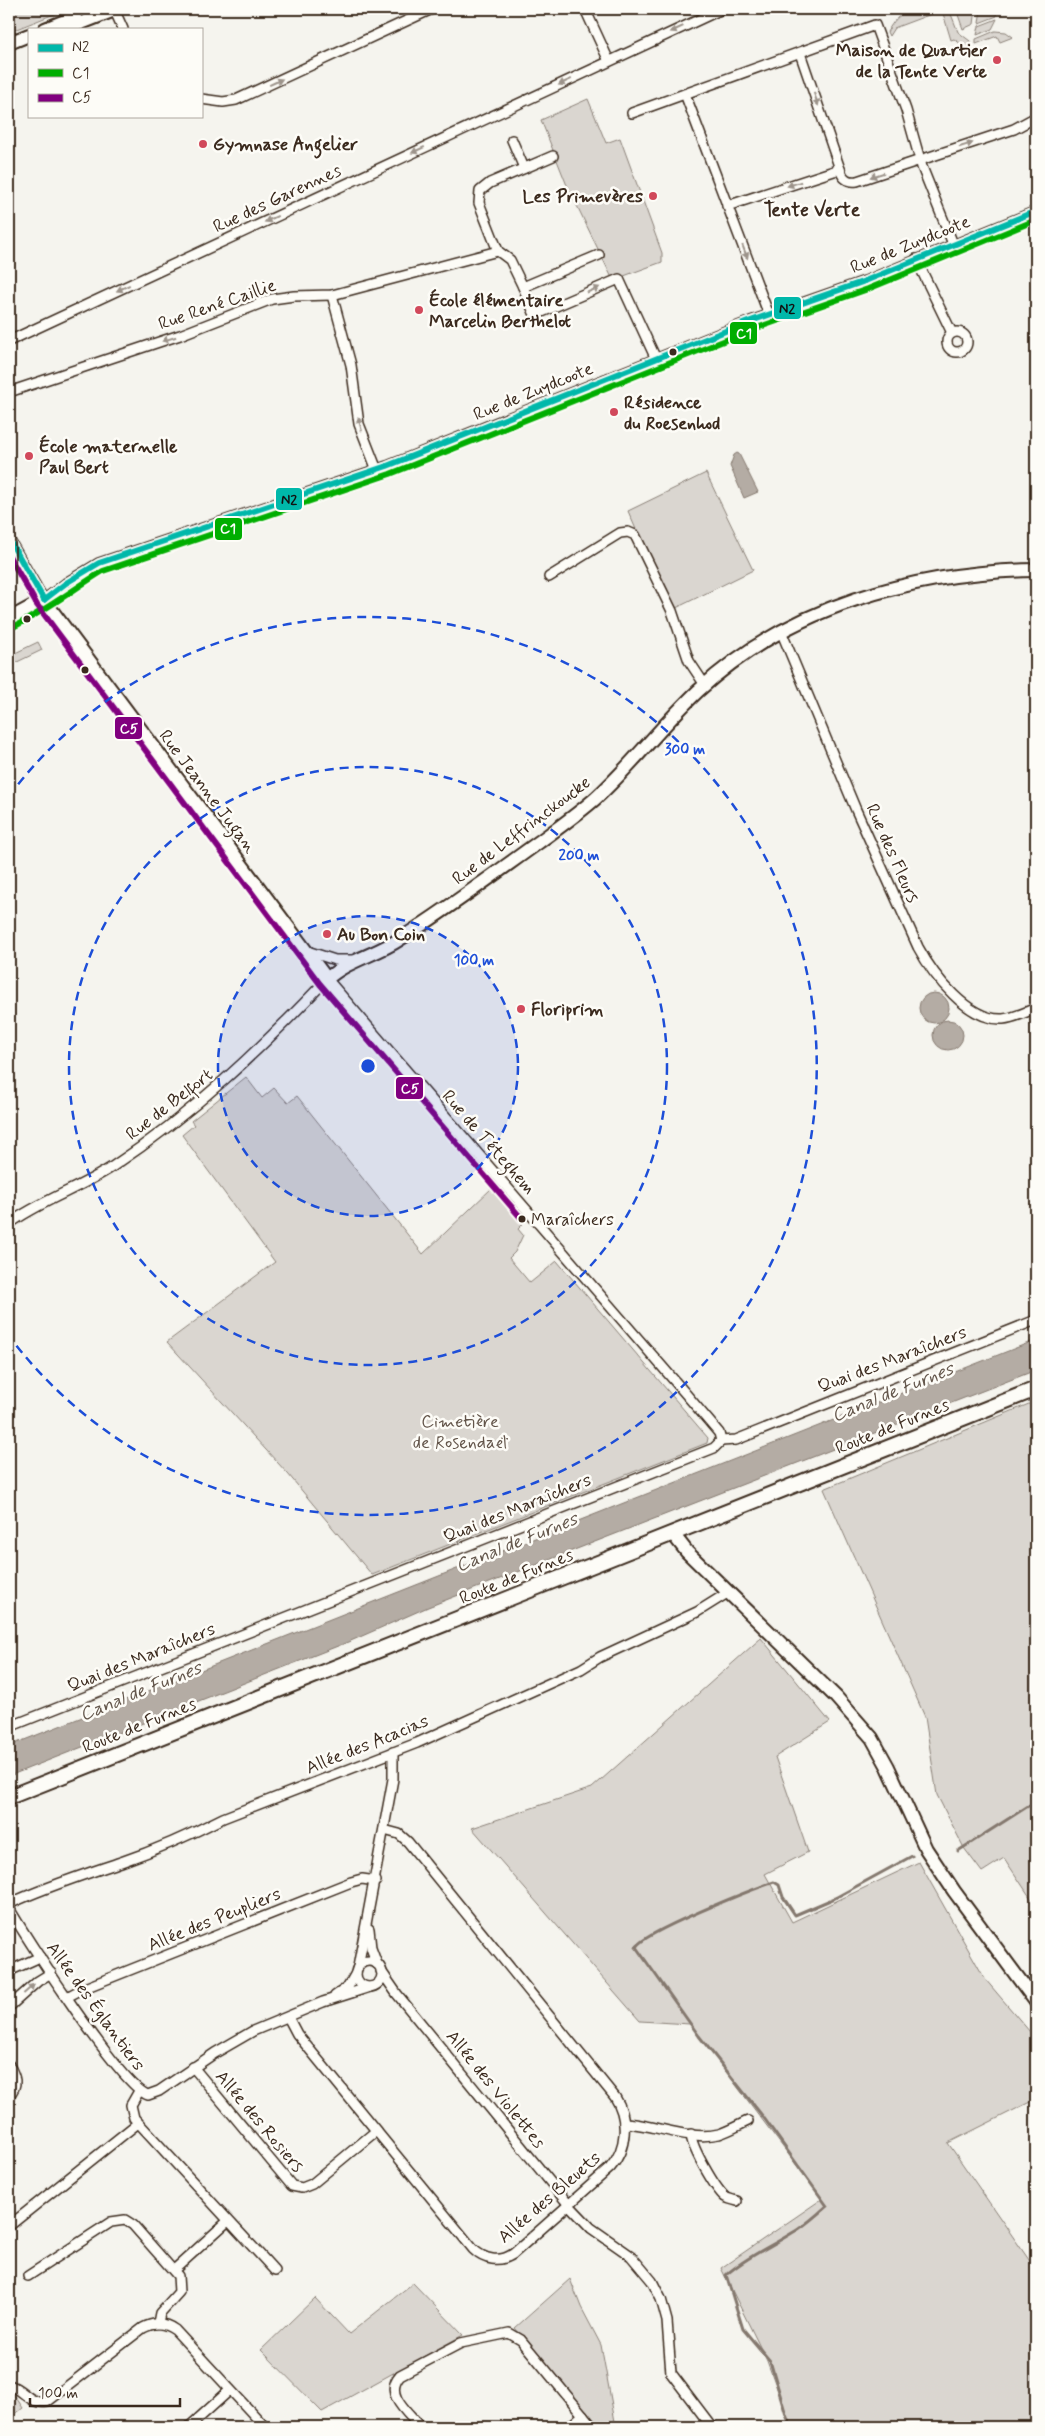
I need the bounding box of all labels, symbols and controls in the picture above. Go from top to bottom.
one-way arrow [670,26,684,34]
legend [28,28,202,118]
text: N2 [72,38,89,58]
place label: Maison de Quartier de la Tente Verte [836,39,988,84]
marker: Maison de Quartier de la Tente Verte [991,54,1003,66]
text: C1 [72,64,89,84]
one-way arrow [269,78,283,86]
one-way arrow [558,78,572,86]
text: C5 [72,88,92,108]
one-way arrow [812,92,820,107]
place label: Gymnase Angelier [213,133,358,159]
marker: Gymnase Angelier [197,138,209,150]
one-way arrow [958,141,973,148]
one-way arrow [411,147,425,155]
street label: Rue des Garennes [209,159,345,239]
one-way arrow [869,171,884,179]
one-way arrow [786,181,801,188]
place label: Les Primevères [522,185,643,209]
marker: Les Primevères [647,190,659,202]
district label: Tente Verte [764,198,861,223]
street label: Rue de Zuydcoote [847,210,974,280]
one-way arrow [264,215,278,223]
one-way arrow [741,244,749,259]
street label: Rue René Caillie [155,274,280,336]
one-way arrow [116,284,130,292]
one-way arrow [586,286,600,294]
place label: École élémentaire Marcelin Berthelot [429,288,571,334]
line badge: N2 [773,296,802,320]
text: N2 [779,300,795,318]
marker: École élémentaire Marcelin Berthelot [413,304,425,316]
line badge: C1 [729,321,758,345]
text: C1 [736,325,752,343]
one-way arrow [161,336,176,343]
unlabelled marker [668,347,678,357]
street label: Rue de Zuydcoote [470,357,597,427]
place label: Résidence du Roesenhod [624,391,720,436]
marker: Résidence du Roesenhod [608,406,620,418]
one-way arrow [356,417,364,432]
place label: École maternelle Paul Bert [39,434,178,480]
marker: École maternelle Paul Bert [23,450,35,462]
line badge: N2 [275,487,303,511]
text: N2 [281,491,297,509]
line badge: C1 [214,517,243,541]
text: C1 [220,520,236,538]
unlabelled marker [22,614,32,624]
unlabelled marker [80,665,90,675]
line badge: C5 [114,716,143,740]
text: C5 [120,720,139,738]
street label: Rue Jeanne Jugan [151,725,262,859]
text: 300 m [665,740,705,760]
street label: Rue de Leffrinckoucke [447,771,596,891]
street label: Rue des Fleurs [860,800,925,907]
text: 200 m [559,846,600,866]
place label: Au Bon Coin [337,923,425,947]
marker: Au Bon Coin [321,928,333,940]
text: 100 m [454,951,494,971]
place label: Floriprim [531,998,604,1022]
marker: Floriprim [515,1003,527,1015]
centre of rings [359,1057,377,1075]
street label: Rue de Belfort [121,1063,220,1148]
line badge: C5 [395,1076,424,1100]
text: C5 [401,1080,420,1098]
street label: Rue de Téteghem [435,1085,540,1201]
place label: Maraîchers [531,1209,614,1231]
marker: Maraîchers [517,1214,527,1224]
street label: Quai des Maraîchers [814,1320,970,1399]
water label: Canal de Furnes [828,1356,959,1428]
street label: Route de Furnes [832,1393,953,1461]
park label: Cimetière de Rosendaël [413,1410,508,1455]
street label: Quai des Maraîchers [440,1468,595,1550]
water label: Canal de Furnes [452,1506,583,1578]
street label: Route de Furnes [456,1543,577,1611]
street label: Quai des Maraîchers [64,1617,219,1699]
water label: Canal de Furnes [76,1655,207,1727]
street label: Route de Furnes [79,1692,200,1760]
street label: Allée des Acacias [302,1709,432,1781]
street label: Allée des Peupliers [144,1882,284,1958]
street label: Allée des Églantiers [40,1937,150,2076]
one-way arrow [23,1984,35,1995]
street label: Allée des Violettes [440,2026,550,2154]
street label: Allée des Rosiers [209,2066,309,2178]
street label: Allée des Bleuets [493,2146,606,2249]
scale bar [30,2376,180,2408]
text: 100 m [38,2384,78,2404]

